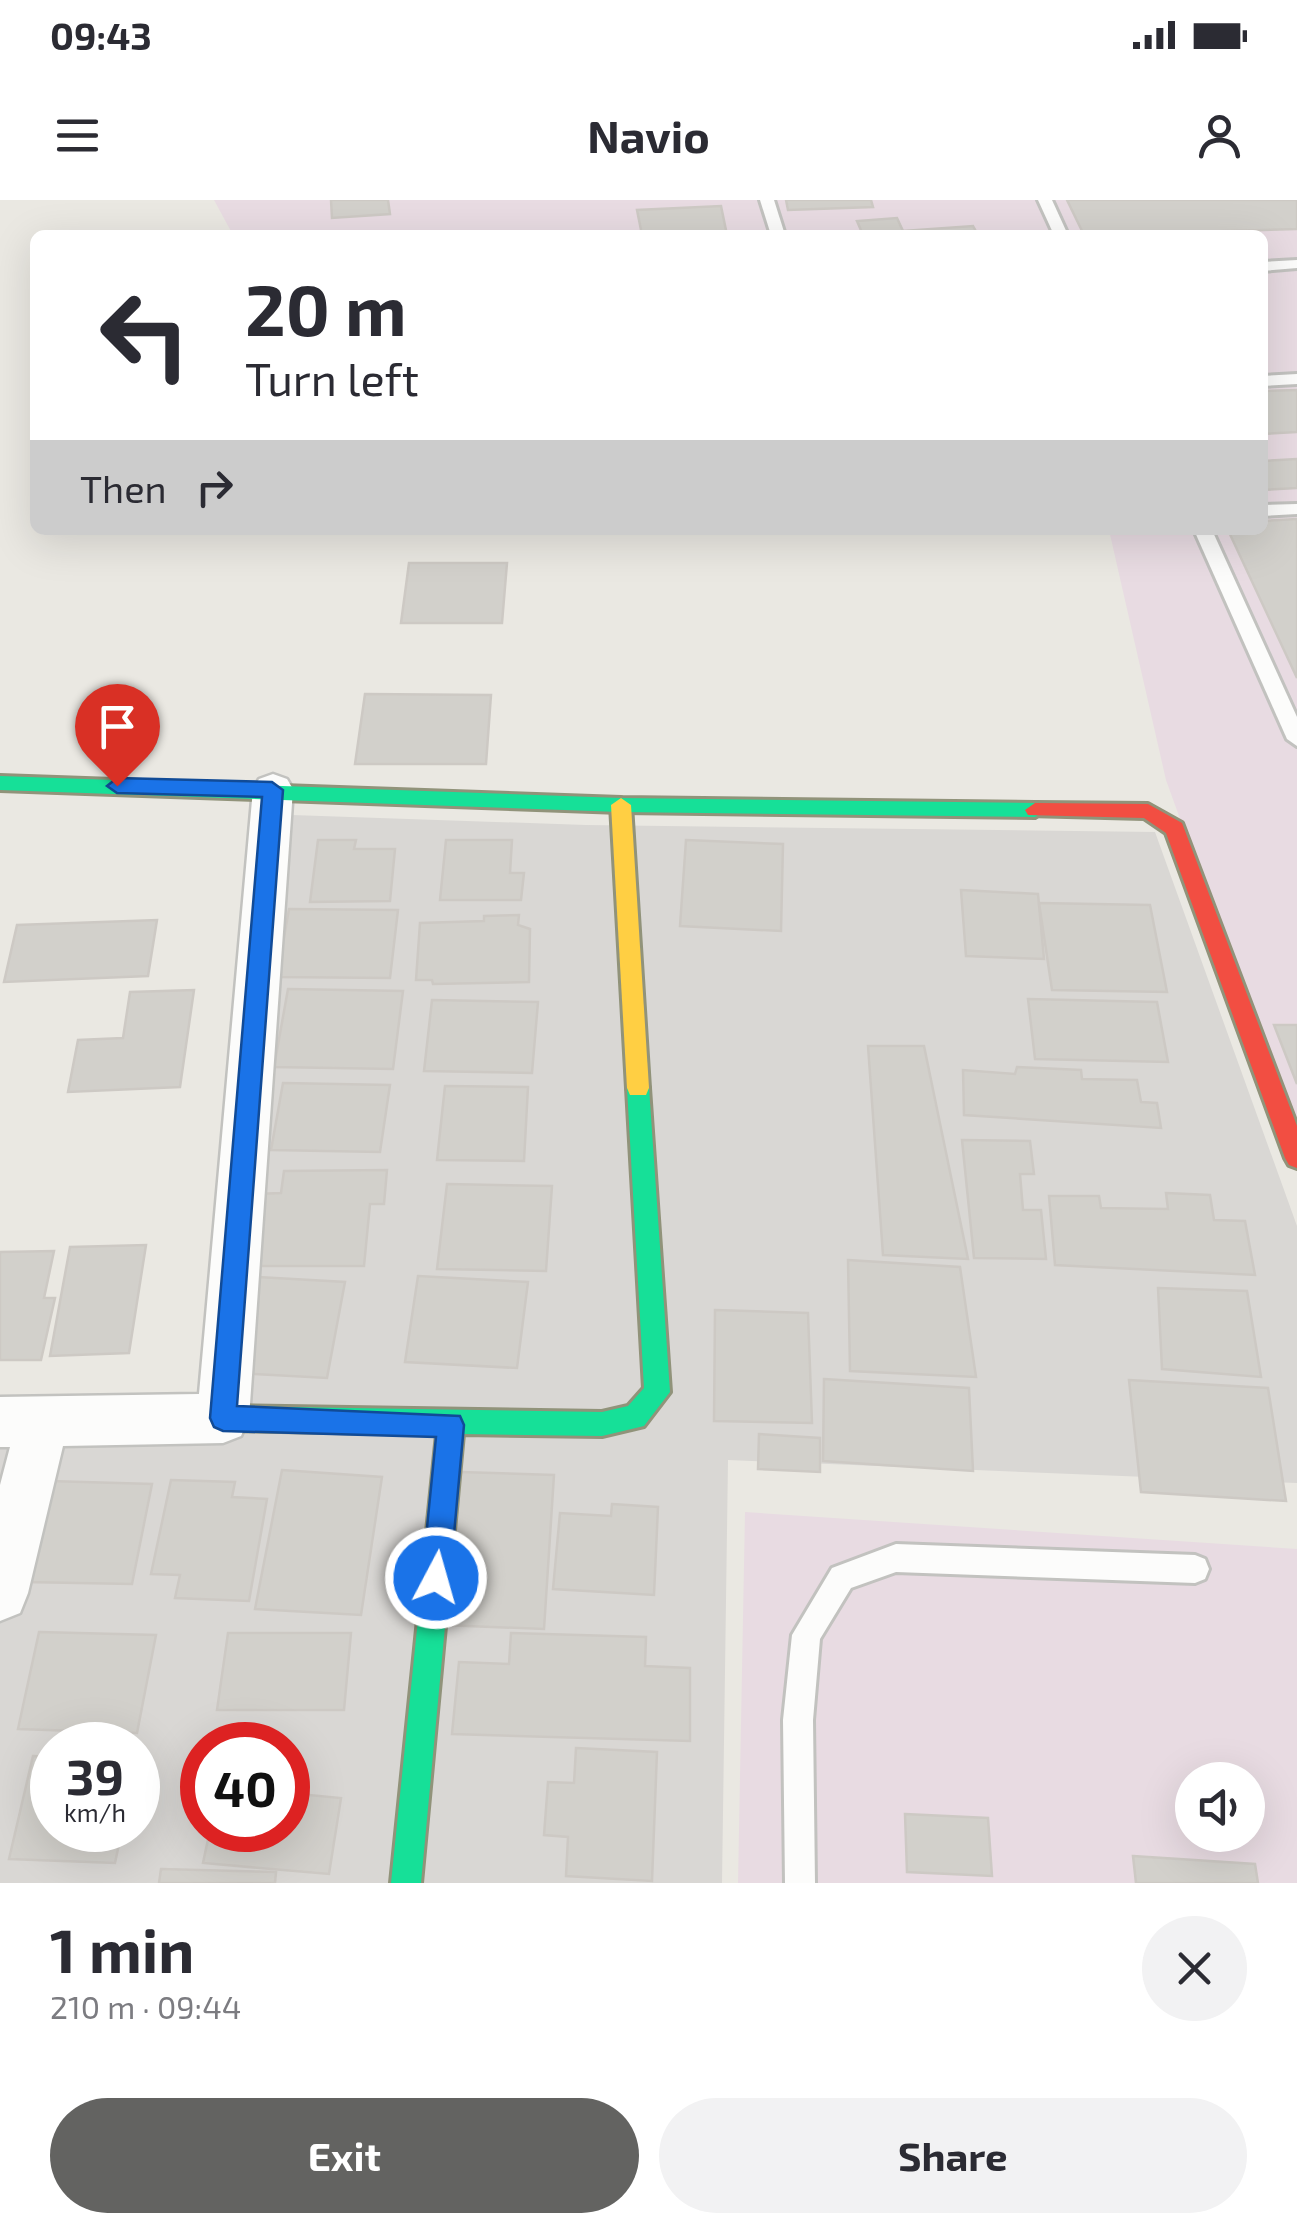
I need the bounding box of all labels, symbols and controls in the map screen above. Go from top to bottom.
text: 09:43 [50,12,152,58]
icon: menu [50,108,105,163]
text: Navio [587,108,710,162]
icon: person [1192,108,1247,163]
text: 20 m [245,266,407,350]
icon: left [80,270,210,400]
text: Turn left [245,351,419,405]
icon: right [187,460,242,515]
text: Then [80,465,167,511]
pin [75,684,160,787]
icon: arrive [90,699,145,754]
position arrow [384,1526,488,1630]
speed limit sign: 40 [180,1722,310,1852]
text: 39 [66,1745,124,1805]
map controls [1175,1762,1265,1852]
button: sound [1175,1762,1265,1852]
text: km/h [64,1797,126,1827]
text: 1 min [50,1913,194,1985]
button: close [1142,1916,1247,2021]
text: 210 m · 09:44 [50,1987,242,2025]
button: Exit [50,2098,639,2213]
button: Share [659,2098,1247,2213]

